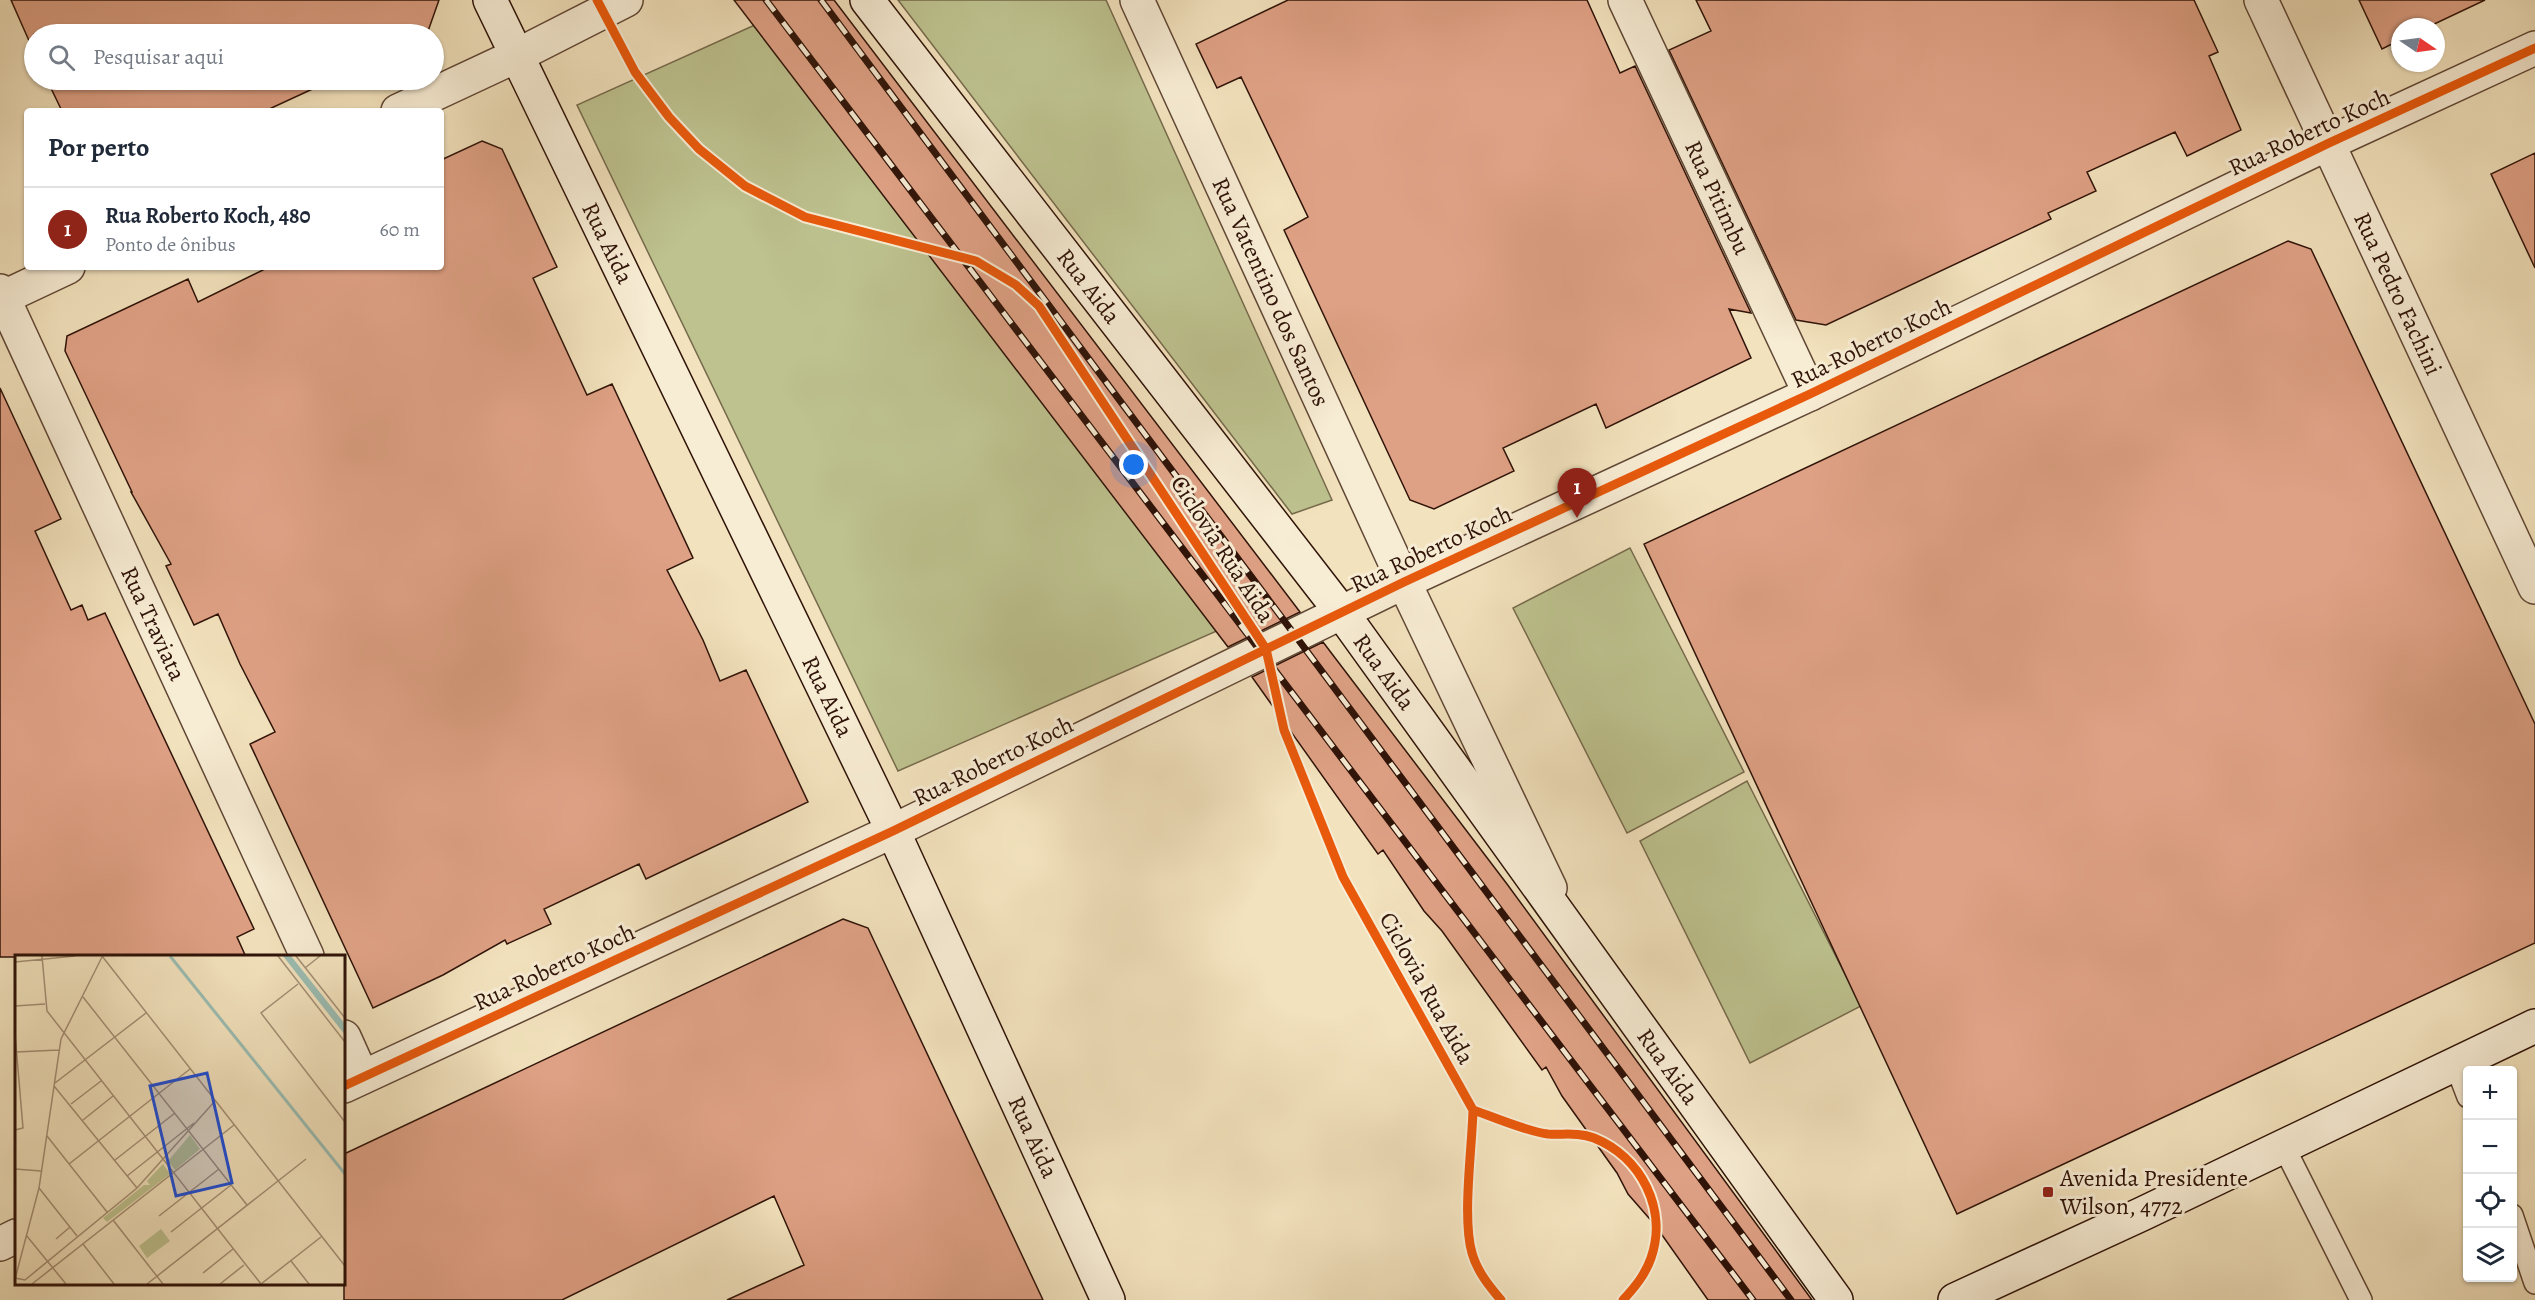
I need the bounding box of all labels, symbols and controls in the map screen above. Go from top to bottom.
north arrow [2391,18,2445,72]
search box [24,24,444,90]
icon: search [45,41,78,74]
text: Pesquisar aqui [93,42,224,72]
street label: Rua Roberto Koch [2223,80,2395,183]
text: Por perto [48,130,149,165]
street label: Rua Pitimbu [1677,135,1758,260]
street label: Rua Vatentino dos Santos [1204,172,1337,411]
street label: Rua Aida [574,197,642,290]
text: Rua Roberto Koch, 480 [105,201,311,231]
street label: Rua Pedro Fachini [2346,207,2450,380]
text: 1 [64,216,71,243]
text: 60 m [380,216,420,243]
text: Ponto de ônibus [105,231,236,258]
street label: Rua Aida [1049,242,1129,331]
street label: Rua Roberto Koch [1785,290,1957,396]
your location [1119,450,1148,479]
pin: 1 [1558,468,1596,518]
street label: Ciclovia Rua Aida [1163,469,1283,629]
street label: Rua Roberto Koch [1345,497,1517,600]
street label: Rua Traviata [113,561,194,686]
street label: Rua Aida [1346,627,1423,717]
street label: Rua Aida [794,650,862,743]
street label: Rua Roberto Koch [907,708,1079,814]
street label: Ciclovia Rua Aida [1372,906,1482,1071]
street label: Rua Roberto Koch [468,915,640,1018]
inset map [15,955,345,1285]
street label: Rua Aida [1630,1022,1707,1112]
map controls [2463,1066,2517,1282]
button: + [2463,1066,2517,1120]
street label: Rua Aida [1000,1090,1066,1184]
button: − [2463,1120,2517,1174]
place label: Avenida Presidente Wilson, 4772 [2059,1162,2248,1222]
button: locate [2463,1174,2517,1228]
marker: Avenida Presidente Wilson, 4772 [2041,1185,2055,1199]
button: layers [2463,1228,2517,1282]

